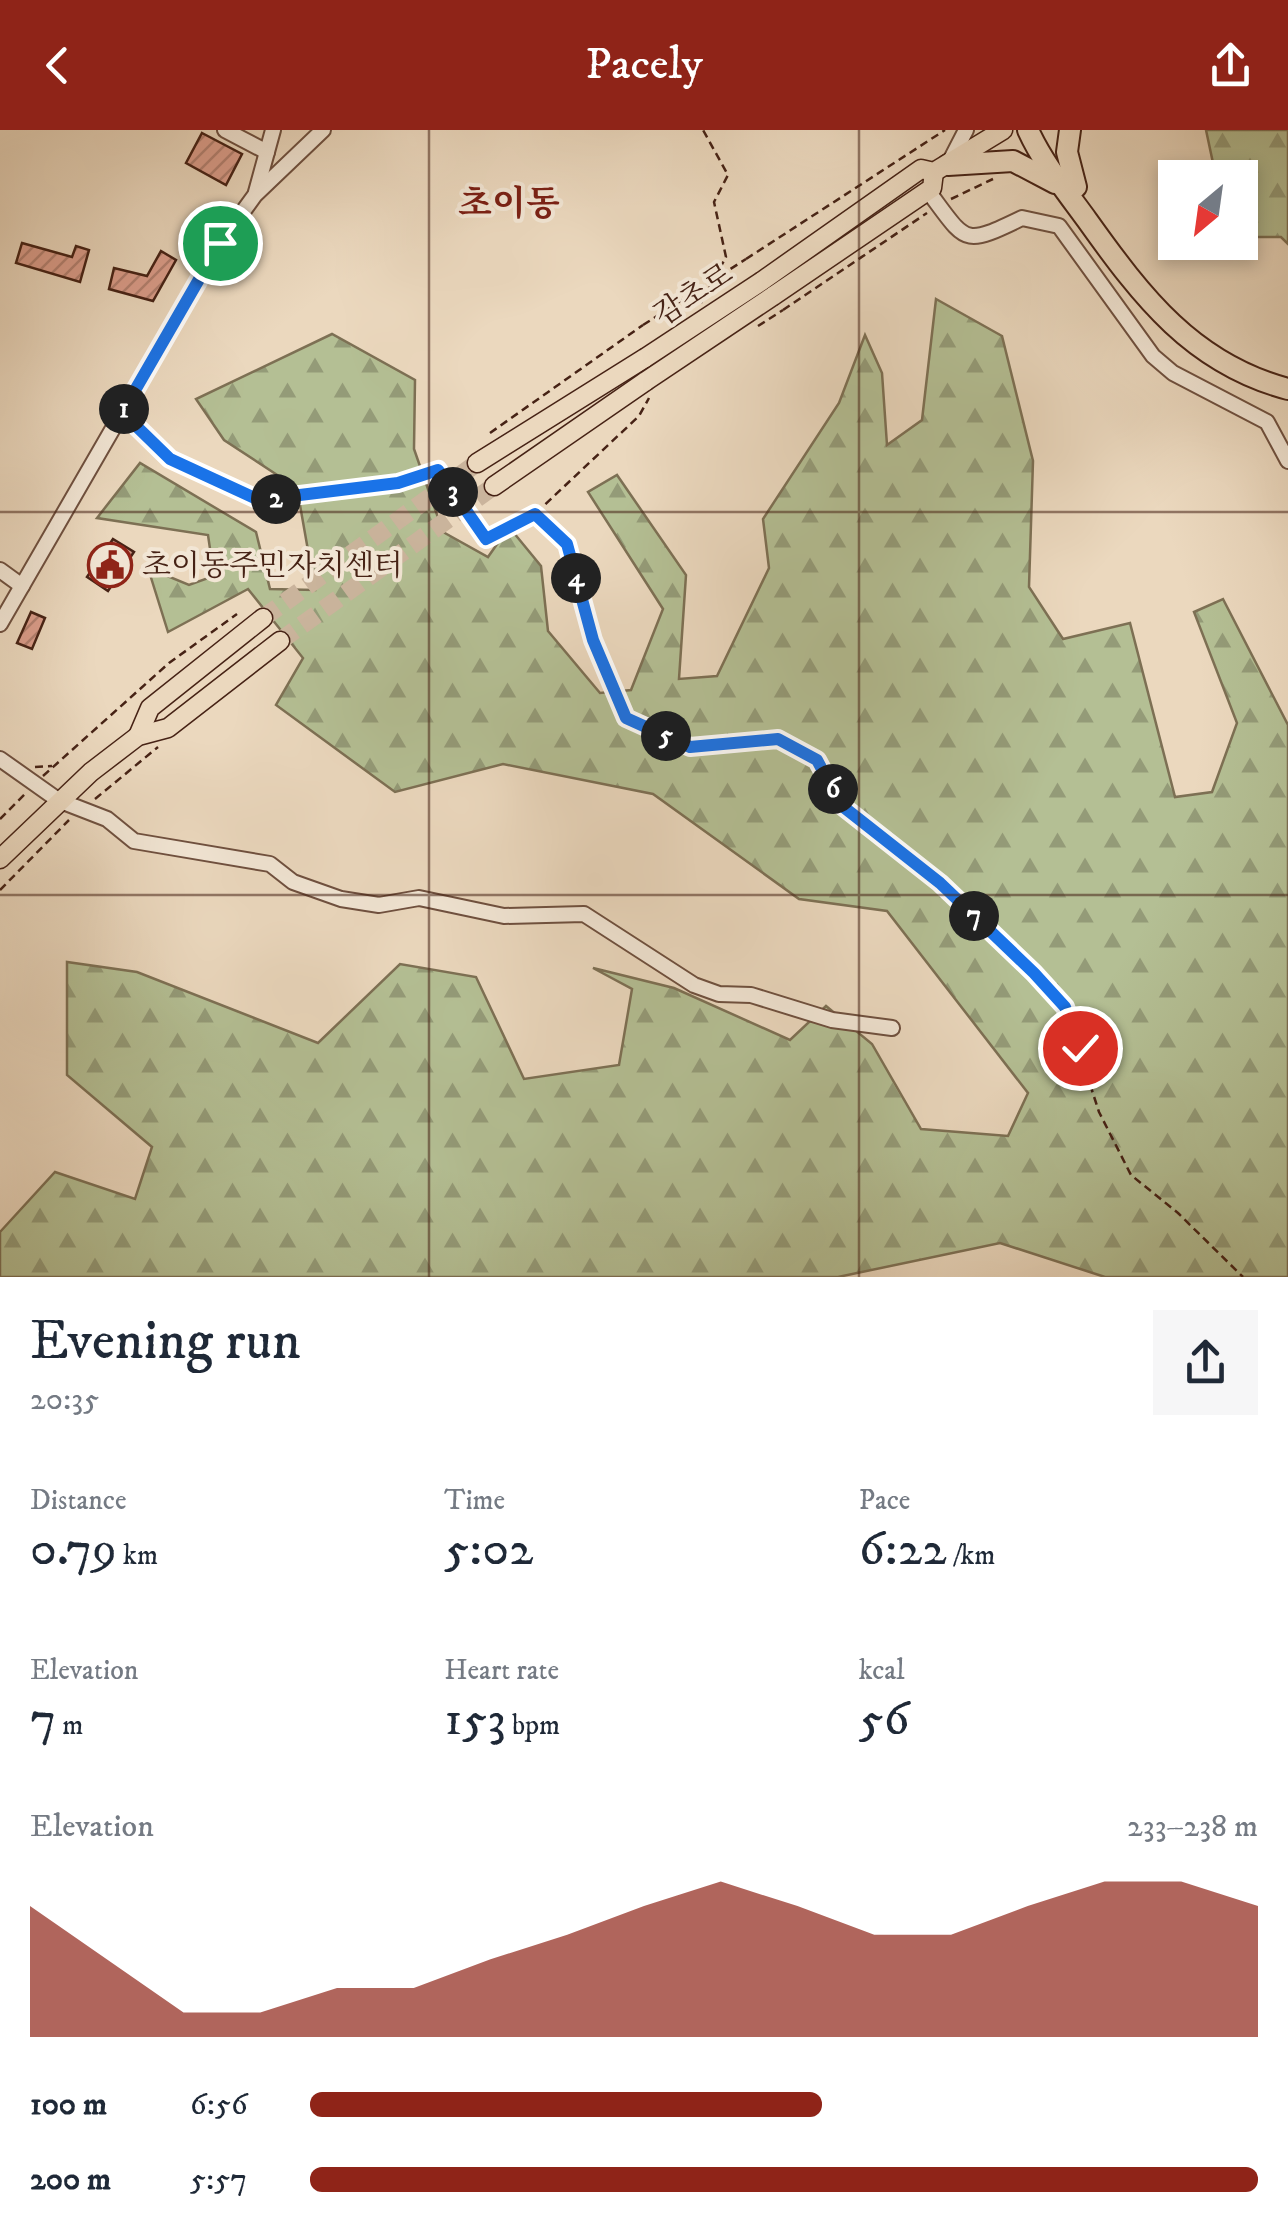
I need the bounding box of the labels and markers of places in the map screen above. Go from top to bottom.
pin [178,201,263,286]
pin: 1 [99,384,149,434]
pin: 3 [428,467,478,517]
pin: 2 [251,474,301,524]
public building icon: 초이동주민자치센터 [87,542,133,588]
place label: 초이동주민자치센터 [142,548,403,585]
pin: 4 [551,553,601,603]
pin: 5 [641,711,691,761]
pin: 6 [808,764,858,814]
pin: 7 [949,891,999,941]
pin [1038,1006,1123,1091]

